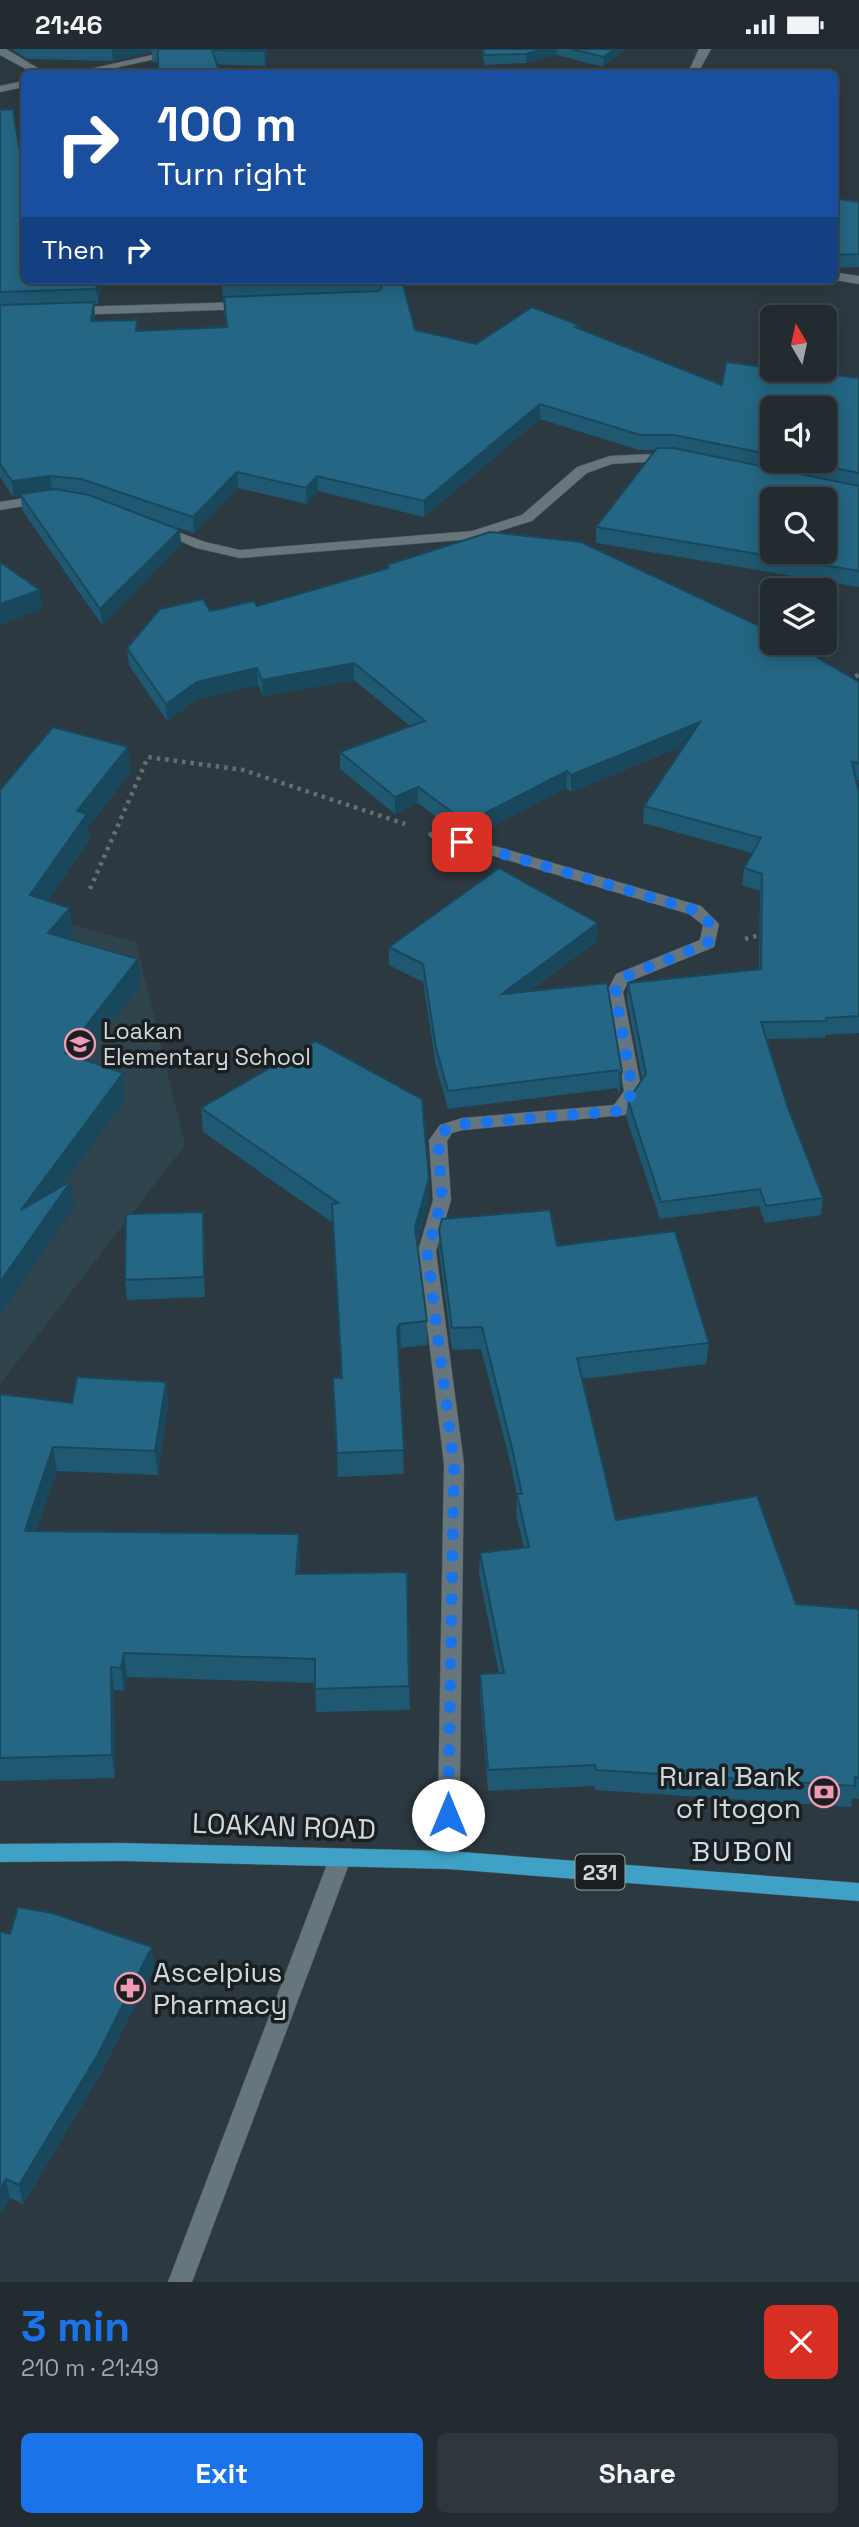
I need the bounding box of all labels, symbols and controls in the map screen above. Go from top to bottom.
text: 21:46 [35,8,103,42]
text: 100 m [157,93,297,155]
icon: right [42,98,133,189]
text: Turn right [157,154,307,194]
icon: right [119,231,157,269]
text: Then [42,233,105,267]
north arrow [760,305,836,381]
map controls [760,305,837,655]
button: sound [760,396,837,473]
button: search [760,487,837,564]
button: layers [760,578,837,655]
pin [432,812,492,872]
icon: arrive [443,823,481,861]
place label: Loakan Elementary School [103,1016,311,1072]
school or university icon: Loakan Elementary School [63,1027,97,1061]
place label: Rural Bank of Itogon [659,1758,801,1826]
bank icon: Rural Bank of Itogon [807,1775,841,1809]
position arrow [411,1778,485,1852]
street label: LOAKAN ROAD [192,1805,376,1847]
district label: BUBON [692,1833,795,1869]
road number: 231 [576,1855,624,1889]
place label: Ascelpius Pharmacy [153,1954,287,2022]
pharmacy icon: Ascelpius Pharmacy [113,1971,147,2005]
text: 3 min [21,2300,130,2353]
button: close [764,2305,838,2379]
text: 210 m · 21:49 [21,2353,159,2383]
button: Exit [21,2433,423,2513]
button: Share [437,2433,838,2513]

